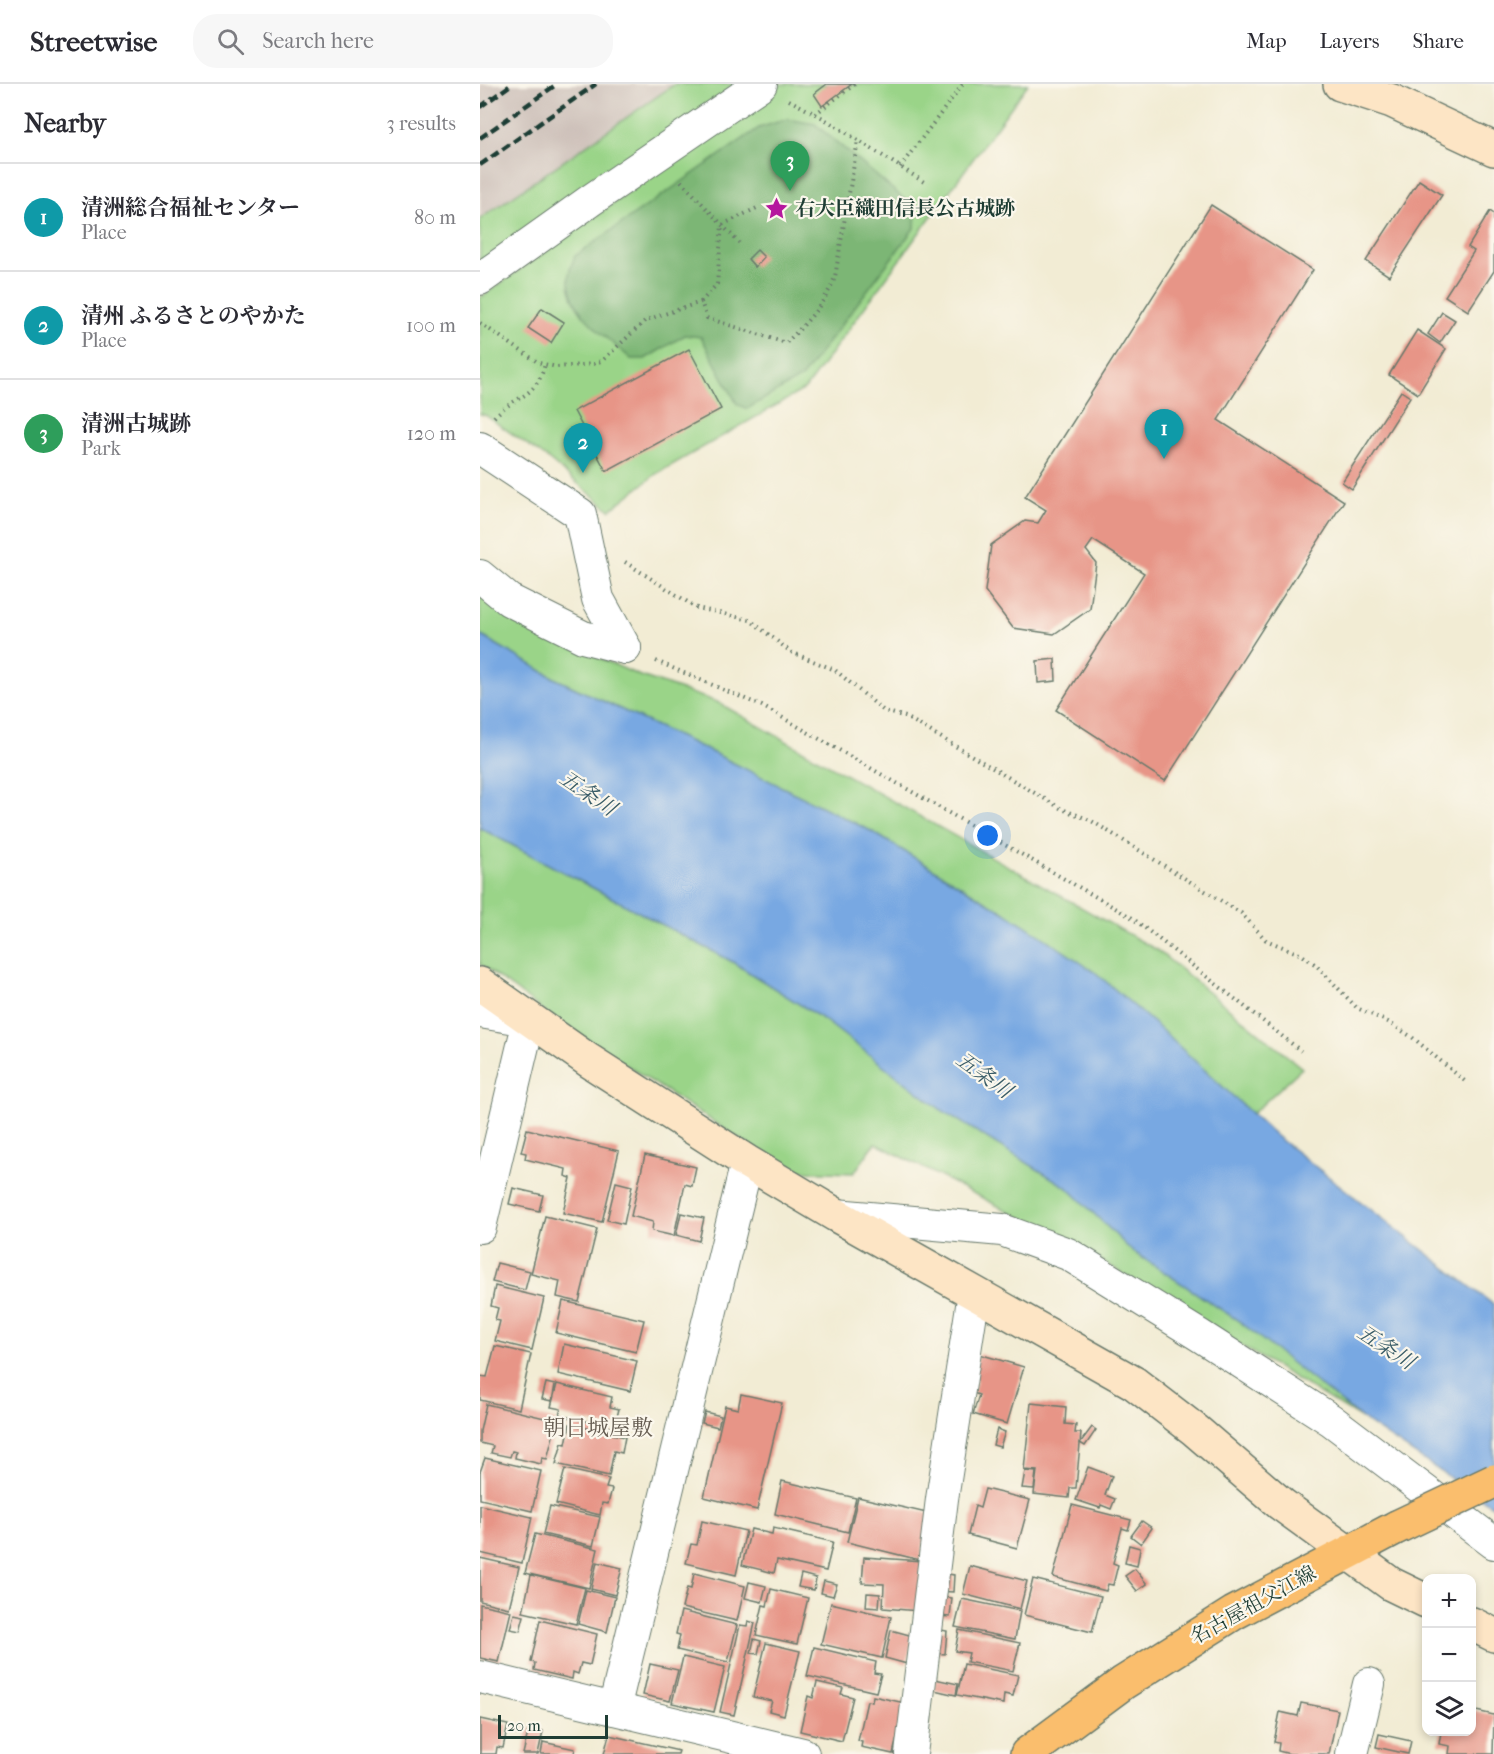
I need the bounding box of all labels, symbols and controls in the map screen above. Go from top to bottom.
search box [193,14,613,68]
text: Streetwise [30,25,157,58]
icon: search [214,25,247,58]
text: Search here [262,28,374,54]
text: Map [1246,29,1287,53]
text: Layers [1320,29,1379,53]
text: Share [1412,29,1464,53]
text: Nearby [24,108,106,139]
text: 3 results [387,112,456,135]
pin: 3 [770,141,810,191]
text: 清洲総合福祉センター [81,195,300,221]
place icon: 右大臣織田信長公古城跡 [764,195,790,221]
place label: 右大臣織田信長公古城跡 [795,197,1015,220]
text: 1 [40,206,47,229]
text: 80 m [414,206,456,229]
text: Place [81,221,127,244]
text: 清州 ふるさとのやかた [81,303,306,329]
text: 2 [38,314,49,337]
text: 100 m [406,314,456,337]
text: Place [81,329,127,352]
pin: 1 [1144,410,1184,459]
text: 清洲古城跡 [81,411,191,437]
text: 3 [39,422,48,445]
text: 120 m [407,422,456,445]
pin: 2 [564,424,602,473]
text: Park [81,437,121,460]
water label: 五条川 [555,765,622,822]
your location [973,821,1002,850]
water label: 五条川 [951,1047,1018,1104]
water label: 五条川 [1353,1320,1421,1375]
district label: 朝日城屋敷 [543,1415,653,1441]
street label: 名古屋祖父江線 [1186,1561,1320,1649]
map controls [1422,1574,1476,1736]
button: + [1422,1574,1476,1628]
button: − [1422,1628,1476,1682]
button: layers [1422,1682,1476,1736]
scale bar [498,1712,608,1740]
text: 20 m [507,1716,541,1735]

